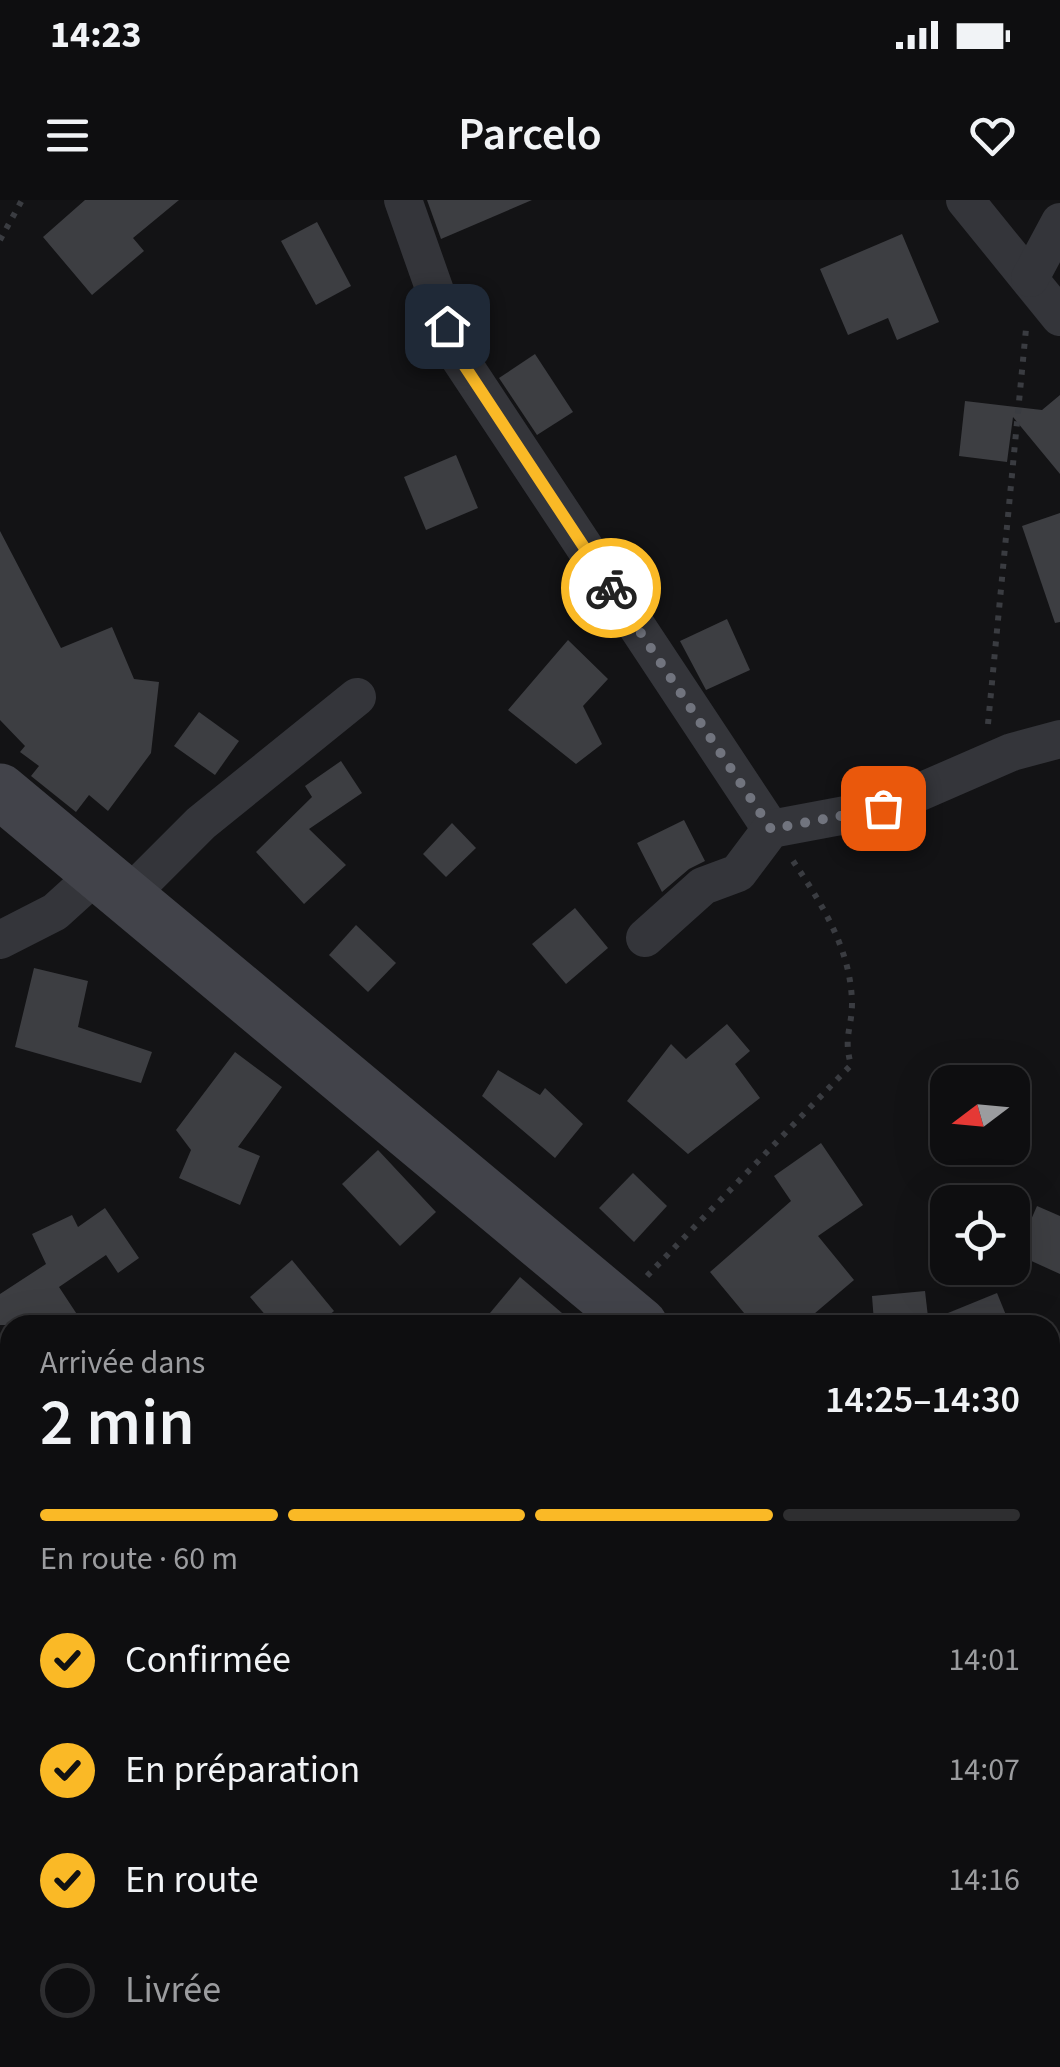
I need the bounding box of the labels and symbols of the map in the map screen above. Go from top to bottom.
pin [405,284,490,369]
courier [561,538,661,638]
pin [841,766,926,851]
north arrow [930,1065,1030,1165]

